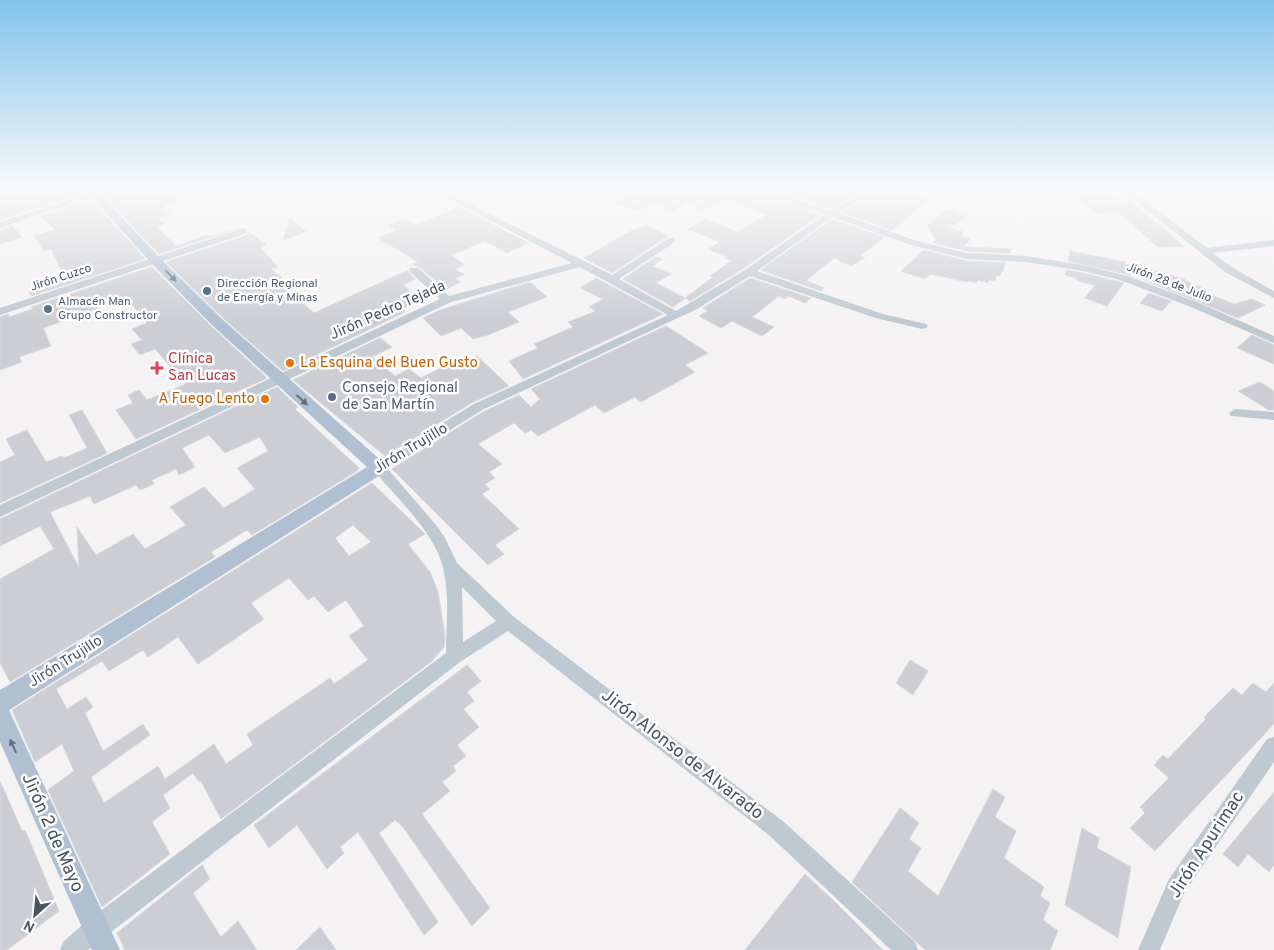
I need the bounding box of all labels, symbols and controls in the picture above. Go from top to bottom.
street label: Jirón 28 de Julio [1124,259,1214,307]
street label: Jirón Cuzco [28,260,94,295]
one-way arrow [165,270,177,282]
place label: Dirección Regional de Energía y Minas [217,276,318,306]
street label: Jirón Pedro Tejada [327,277,449,345]
marker: Dirección Regional de Energía y Minas [201,285,213,297]
place label: Almacén Man Grupo Constructor [58,294,158,324]
marker: Almacén Man Grupo Constructor [42,303,54,315]
place label: Clínica San Lucas [168,350,236,386]
place label: La Esquina del Buen Gusto [300,354,478,373]
marker: La Esquina del Buen Gusto [284,357,296,369]
marker: Clínica San Lucas [150,361,164,375]
place label: Consejo Regional de San Martín [342,379,458,415]
place label: A Fuego Lento [158,390,255,409]
marker: Consejo Regional de San Martín [326,391,338,403]
marker: A Fuego Lento [259,393,271,405]
one-way arrow [296,394,308,406]
street label: Jirón Trujillo [370,419,452,479]
street label: Jirón Trujillo [26,632,106,692]
street label: Jirón Alonso de Alvarado [596,685,768,825]
one-way arrow [9,739,17,753]
street label: Jirón 2 de Mayo [16,770,88,896]
street label: Jirón Apurimac [1164,787,1250,903]
north arrow [10,890,60,940]
text: N [21,915,38,935]

